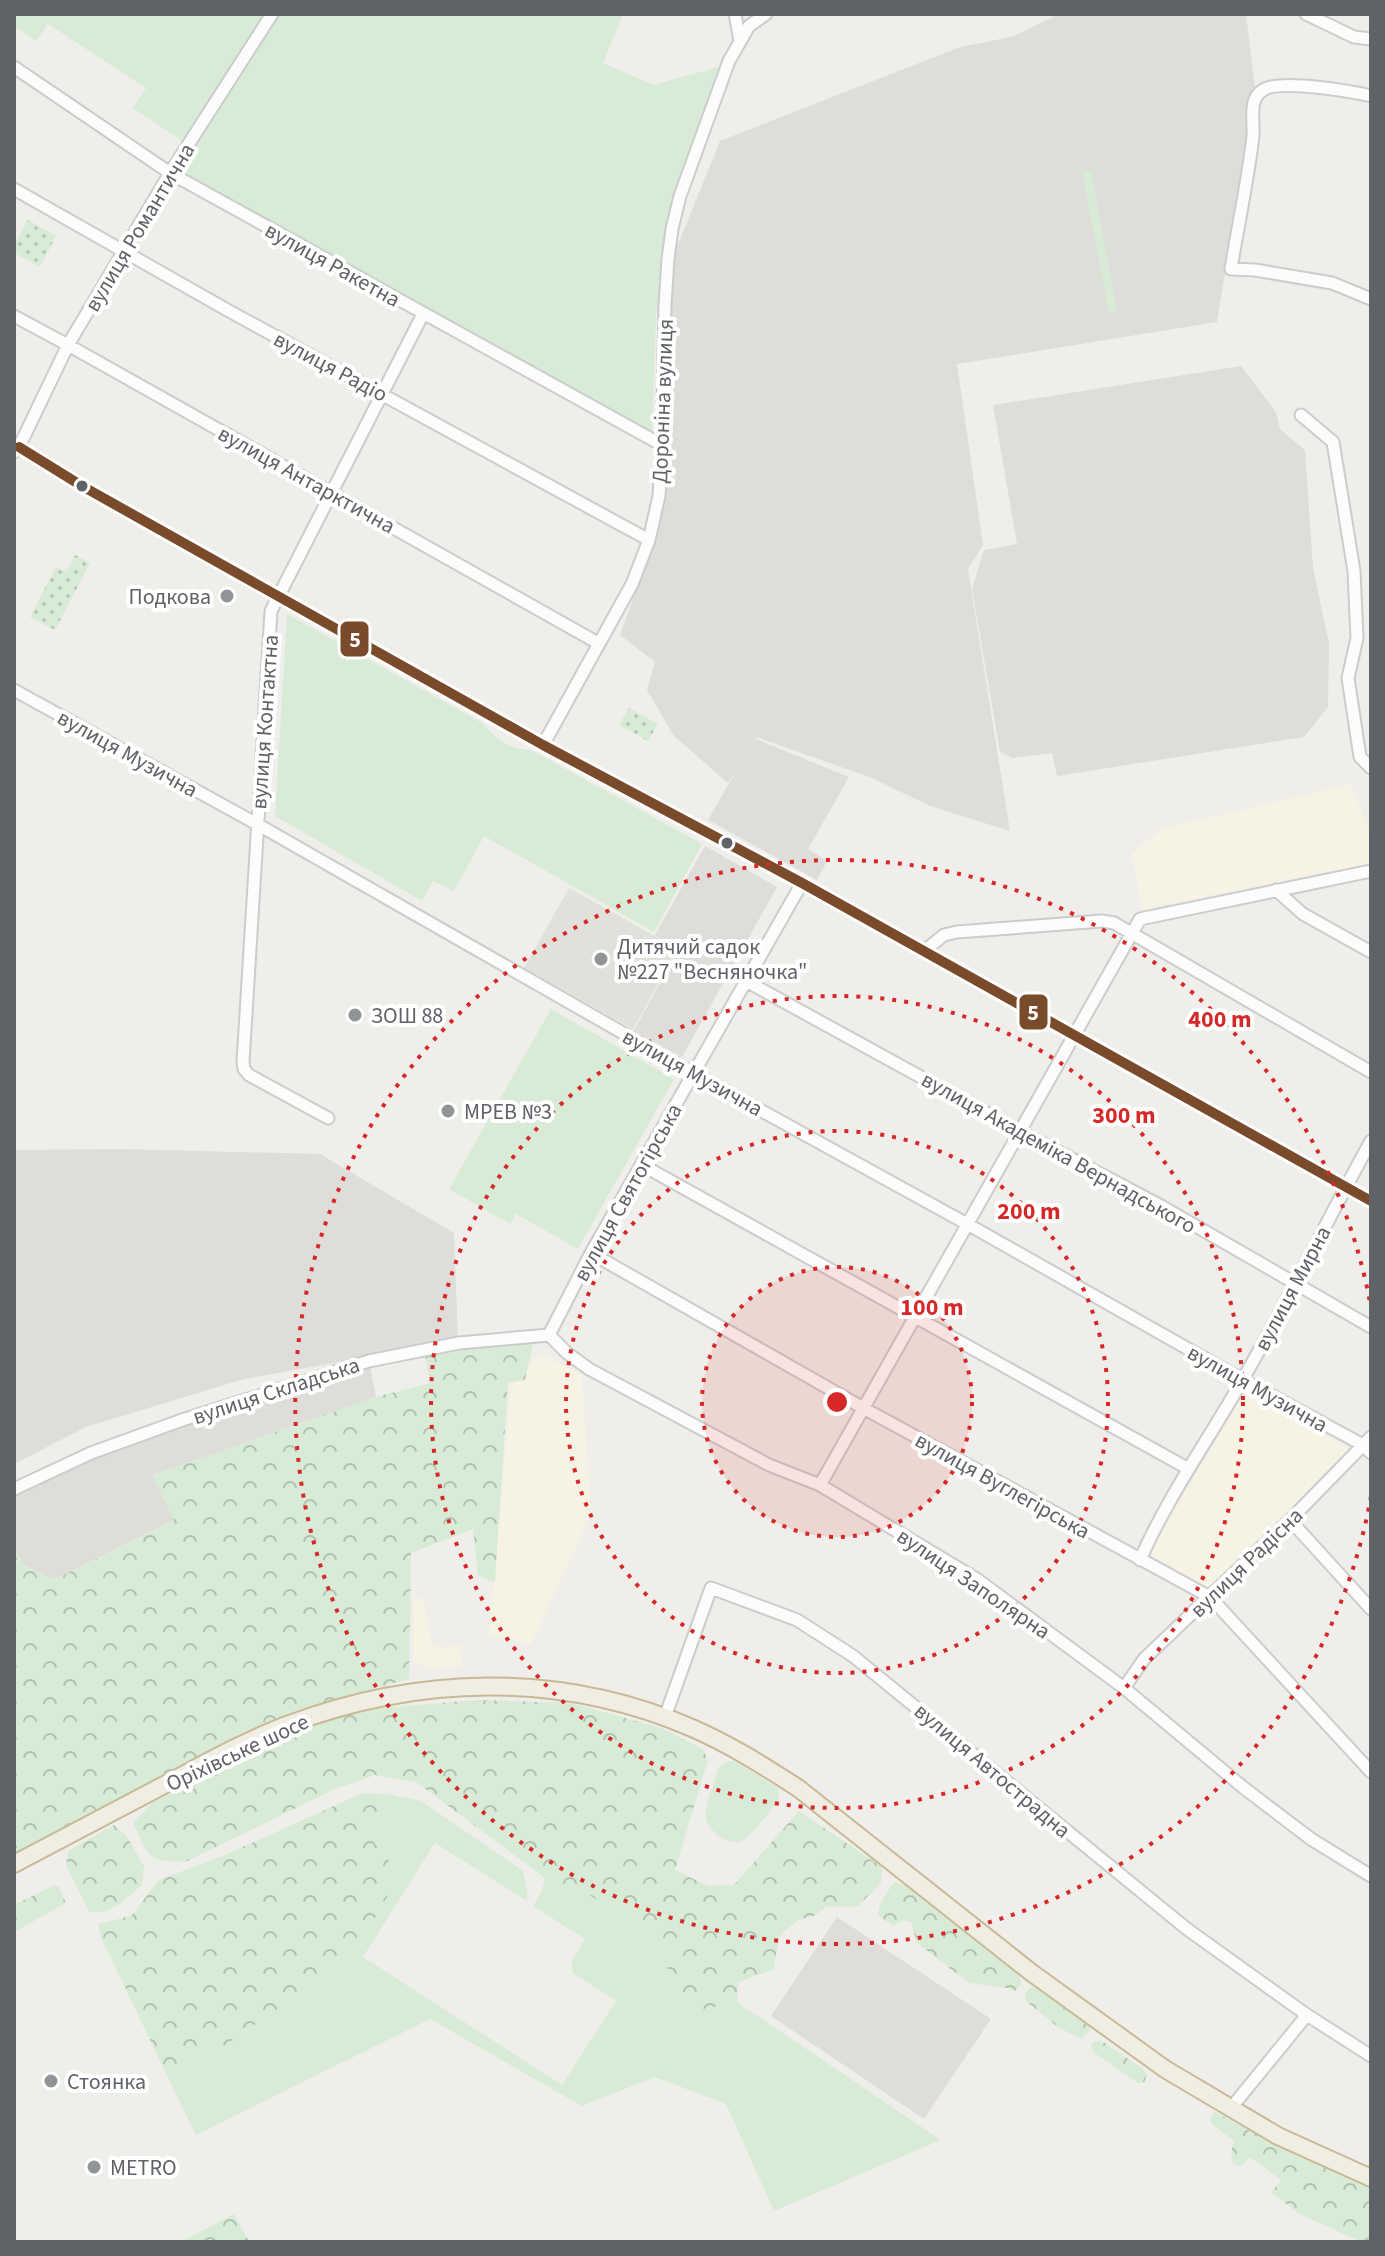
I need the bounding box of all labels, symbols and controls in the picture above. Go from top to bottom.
street label: вулиця Романтична [77,137,203,318]
street label: вулиця Ракетна [259,214,406,315]
street label: Дороніна вулиця [644,318,682,484]
street label: вулиця Радіо [268,323,393,410]
street label: вулиця Антарктична [212,418,401,542]
unlabelled marker [74,478,90,494]
place label: Подкова [128,581,211,613]
marker: Подкова [218,587,236,605]
line badge: 5 [339,620,370,658]
text: 5 [349,624,361,656]
street label: вулиця Контактна [243,634,287,810]
street label: вулиця Музична [51,702,204,806]
unlabelled marker [719,835,735,851]
place label: Дитячий садок №227 "Весняночка" [617,931,807,988]
marker: Дитячий садок №227 "Весняночка" [592,950,610,968]
line badge: 5 [1018,993,1049,1031]
text: 5 [1027,997,1039,1029]
place label: ЗОШ 88 [371,1000,443,1032]
text: 400 m [1188,1002,1252,1037]
marker: ЗОШ 88 [346,1006,364,1024]
street label: вулиця Музична [616,1021,769,1125]
street label: вулиця Академіка Вернадського [915,1064,1202,1242]
place label: МРЕВ №3 [464,1096,552,1128]
street label: вулиця Святогірська [566,1098,690,1287]
text: 300 m [1092,1098,1156,1133]
marker: МРЕВ №3 [439,1102,457,1120]
text: 200 m [997,1194,1061,1229]
street label: вулиця Мирна [1246,1220,1339,1357]
text: 100 m [900,1290,964,1325]
street label: вулиця Музична [1181,1337,1334,1441]
street label: вулиця Складська [189,1349,364,1433]
centre of rings [823,1388,851,1416]
street label: вулиця Вуглегірська [909,1424,1096,1547]
street label: вулиця Радісна [1183,1500,1311,1625]
street label: вулиця Заполярна [890,1520,1057,1647]
street label: вулиця Автострадна [907,1696,1078,1846]
street label: Оріхівське шосе [161,1706,314,1800]
place label: Стоянка [67,2066,146,2098]
marker: Стоянка [42,2072,60,2090]
place label: METRO [110,2152,177,2184]
marker: METRO [85,2158,103,2176]

